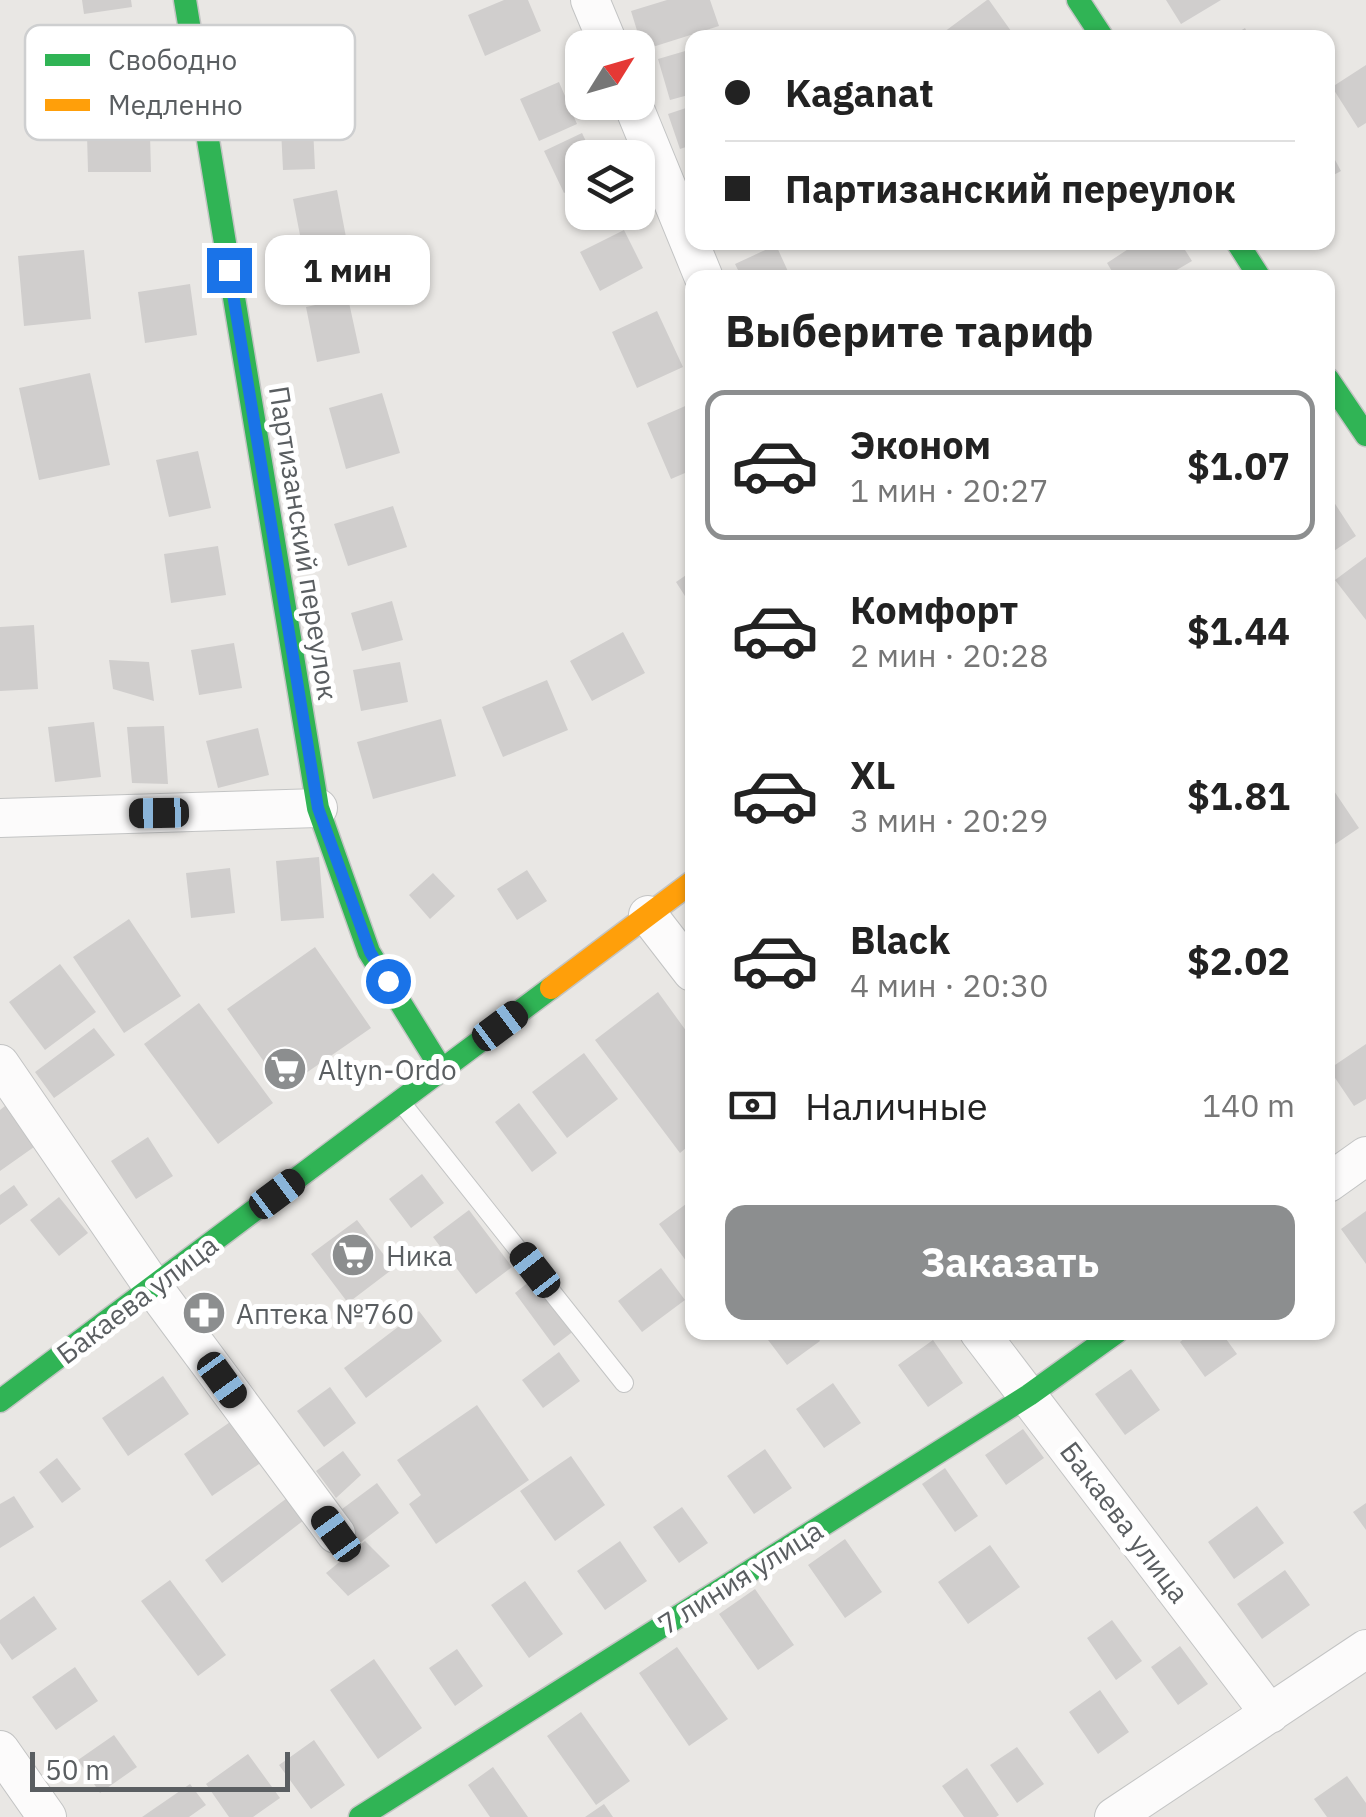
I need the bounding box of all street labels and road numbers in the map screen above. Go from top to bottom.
street label: Партизанский переулок [261,383,347,703]
street label: Бакаева улица [49,1226,225,1372]
street label: Бакаева улица [1052,1434,1198,1610]
street label: 7 линия улица [651,1512,829,1642]

